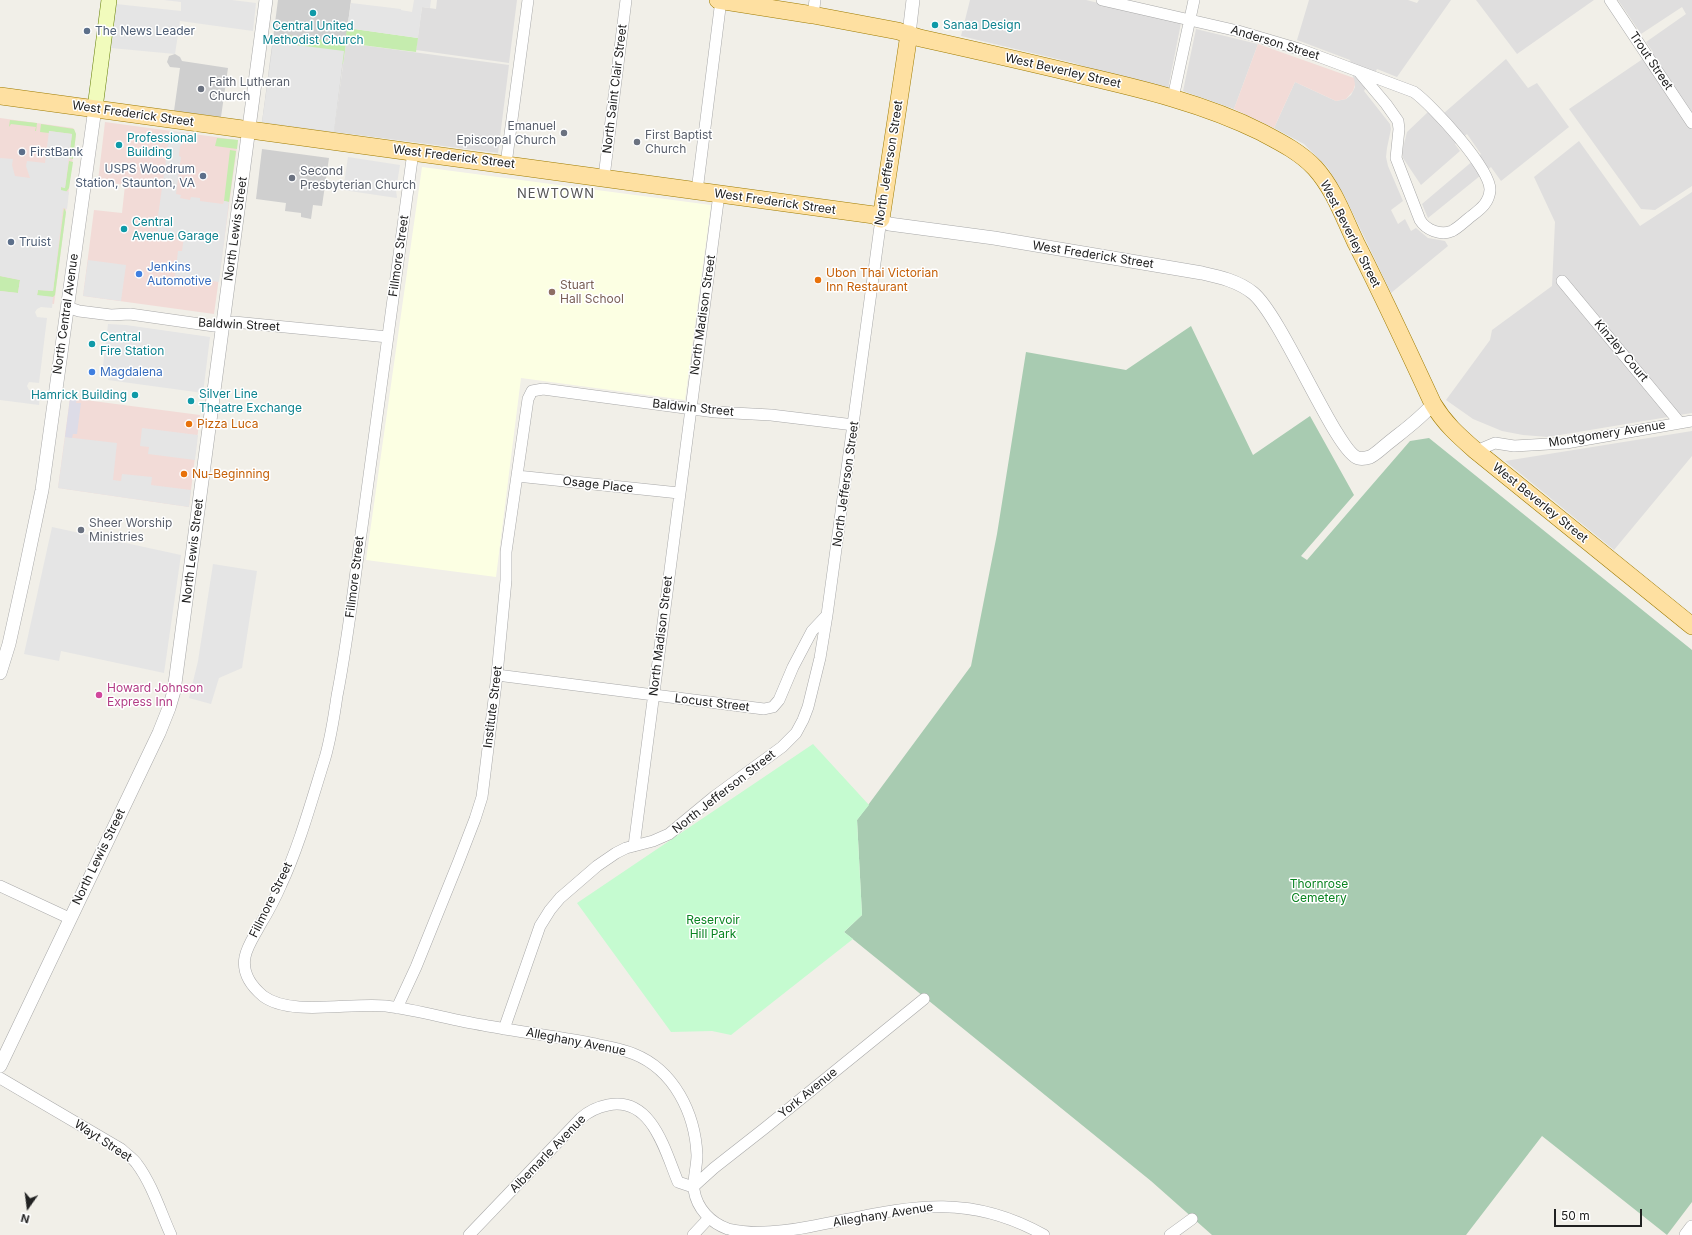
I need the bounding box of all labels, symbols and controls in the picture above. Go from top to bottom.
marker: Central United Methodist Church [308,8,318,18]
place label: Sanaa Design [943,18,1021,32]
place label: Central United Methodist Church [262,19,364,47]
marker: Sanaa Design [930,20,940,30]
street label: Anderson Street [1229,23,1321,63]
place label: The News Leader [95,24,195,38]
street label: North Saint Clair Street [600,24,630,154]
marker: The News Leader [82,26,92,36]
street label: Trout Street [1626,29,1676,93]
street label: West Beverley Street [1004,51,1122,91]
place label: Faith Lutheran Church [209,75,290,103]
marker: Faith Lutheran Church [196,84,206,94]
street label: West Frederick Street [71,98,195,130]
street label: North Jefferson Street [872,99,906,227]
place label: Emanuel Episcopal Church [456,119,556,147]
marker: Emanuel Episcopal Church [559,128,569,138]
place label: First Baptist Church [645,128,712,156]
place label: Professional Building [127,131,197,159]
marker: First Baptist Church [632,137,642,147]
marker: Professional Building [114,140,124,150]
street label: West Frederick Street [392,142,516,172]
place label: FirstBank [30,145,83,159]
marker: FirstBank [17,147,27,157]
place label: USPS Woodrum Station, Staunton, VA [75,162,195,190]
place label: Second Presbyterian Church [300,164,416,192]
marker: USPS Woodrum Station, Staunton, VA [198,171,208,181]
marker: Second Presbyterian Church [287,173,297,183]
street label: North Lewis Street [222,176,250,282]
street label: West Beverley Street [1317,178,1383,290]
district label: NEWTOWN [517,186,595,202]
street label: West Frederick Street [713,186,837,218]
street label: Fillmore Street [386,214,412,298]
place label: Central Avenue Garage [132,215,219,243]
marker: Central Avenue Garage [119,224,129,234]
place label: Truist [19,235,51,249]
marker: Truist [6,237,16,247]
street label: West Frederick Street [1031,238,1155,272]
street label: North Central Avenue [50,253,82,375]
street label: North Madison Street [687,254,719,376]
place label: Jenkins Automotive [147,260,211,288]
place label: Ubon Thai Victorian Inn Restaurant [826,266,938,294]
marker: Jenkins Automotive [134,269,144,279]
marker: Ubon Thai Victorian Inn Restaurant [813,275,823,285]
place label: Stuart Hall School [560,278,624,306]
marker: Stuart Hall School [547,287,557,297]
street label: Baldwin Street [198,316,280,334]
street label: Kinzley Court [1591,317,1651,385]
place label: Central Fire Station [100,330,164,358]
marker: Central Fire Station [87,339,97,349]
place label: Magdalena [100,365,163,379]
marker: Magdalena [87,367,97,377]
place label: Silver Line Theatre Exchange [199,387,302,415]
place label: Hamrick Building [31,388,127,402]
marker: Hamrick Building [130,390,140,400]
marker: Silver Line Theatre Exchange [186,396,196,406]
street label: Baldwin Street [652,397,734,419]
place label: Pizza Luca [197,417,259,431]
street label: Montgomery Avenue [1548,418,1666,450]
marker: Pizza Luca [184,419,194,429]
street label: North Jefferson Street [830,420,862,548]
street label: West Beverley Street [1489,460,1591,546]
place label: Nu-Beginning [192,467,270,481]
marker: Nu-Beginning [179,469,189,479]
street label: Osage Place [562,474,634,496]
street label: North Lewis Street [179,498,207,604]
place label: Sheer Worship Ministries [89,516,172,544]
marker: Sheer Worship Ministries [76,525,86,535]
street label: Fillmore Street [343,535,367,619]
street label: North Madison Street [646,575,676,697]
street label: Institute Street [481,665,505,749]
place label: Howard Johnson Express Inn [107,681,203,709]
marker: Howard Johnson Express Inn [94,690,104,700]
street label: Locust Street [674,691,750,715]
street label: North Jefferson Street [670,747,778,837]
street label: North Lewis Street [69,807,129,907]
street label: Fillmore Street [247,860,295,940]
park label: Thornrose Cemetery [1290,877,1348,905]
park label: Reservoir Hill Park [686,913,740,941]
street label: Alleghany Avenue [525,1025,627,1059]
street label: York Avenue [776,1065,840,1121]
street label: Albemarle Avenue [507,1112,589,1196]
street label: Wayt Street [71,1117,135,1165]
north arrow [8,1187,48,1227]
street label: Alleghany Avenue [832,1200,934,1230]
scale bar [1556,1201,1644,1227]
text: 50 m [1561,1208,1590,1223]
text: N [19,1211,31,1226]

